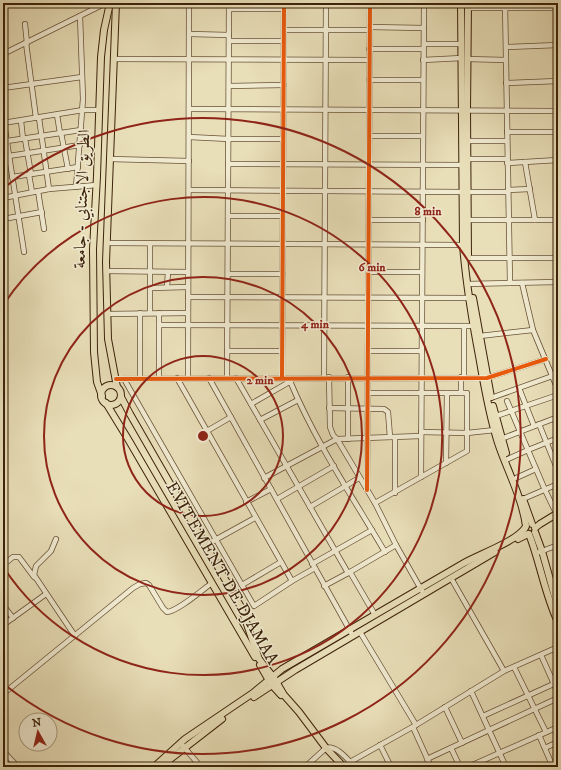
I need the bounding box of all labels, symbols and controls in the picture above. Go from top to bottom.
street label: الطريق الاجتنابي - جامعة [69,129,98,269]
text: 8 min [415,204,442,219]
text: 6 min [358,260,386,275]
text: 4 min [300,317,330,332]
text: 2 min [247,373,274,388]
centre of rings [196,429,210,443]
street label: EVITEMENT DE DJAMAA [161,477,284,669]
north arrow [18,712,58,752]
text: N [31,716,42,731]

